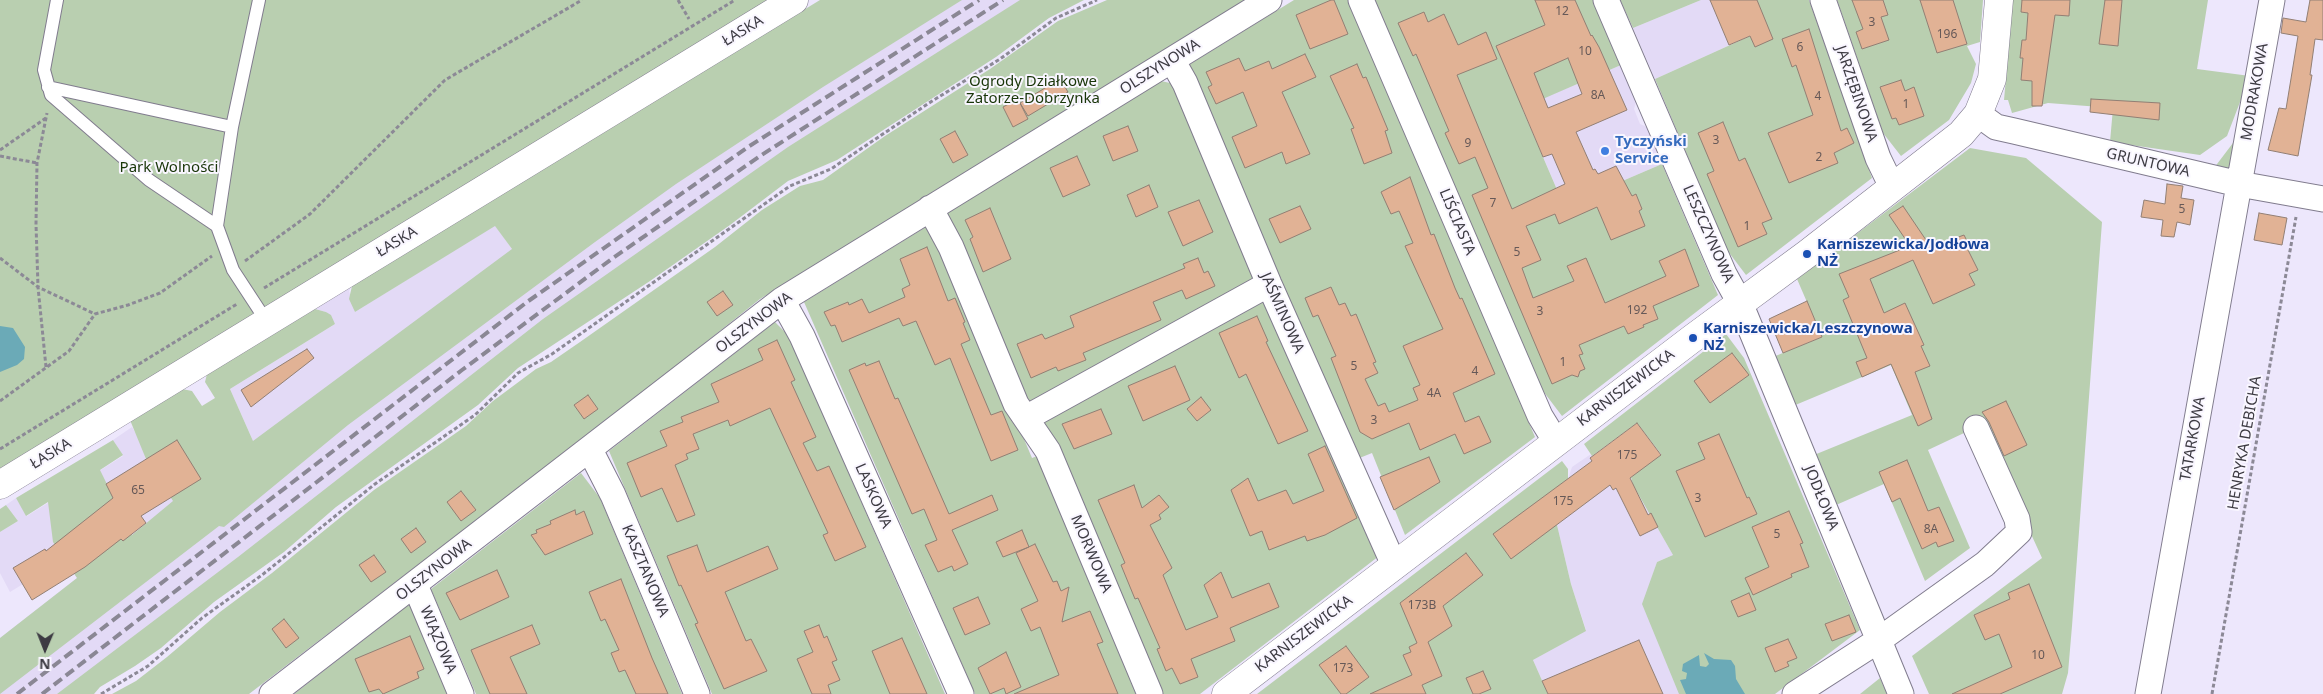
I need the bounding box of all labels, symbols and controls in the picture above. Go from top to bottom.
house number: 12 [1555,5,1569,19]
street label: ŁASKA [719,12,767,50]
house number: 3 [1869,16,1875,30]
house number: 196 [1937,28,1957,42]
street label: OLSZYNOWA [1117,35,1203,99]
house number: 6 [1797,41,1803,55]
street label: MODRAKOWA [2238,42,2272,142]
street label: JARZĘBINOWA [1831,43,1881,145]
house number: 10 [1578,45,1592,59]
park label: Ogrody Działkowe Zatorze-Dobrzynka [966,73,1100,108]
house number: 8A [1591,89,1605,103]
house number: 4 [1815,90,1821,104]
house number: 1 [1903,98,1909,112]
place label: Tyczyński Service [1615,133,1687,168]
house number: 3 [1713,134,1719,148]
house number: 9 [1465,137,1471,151]
marker: Tyczyński Service [1599,145,1611,157]
street label: GRUNTOWA [2104,145,2192,181]
house number: 2 [1816,151,1822,165]
park label: Park Wolności [120,159,218,177]
street label: LESZCZYNOWA [1678,182,1738,286]
street label: LIŚCIASTA [1435,186,1479,258]
house number: 7 [1490,197,1496,211]
house number: 5 [2179,203,2185,217]
house number: 1 [1744,220,1750,234]
street label: ŁASKA [373,223,421,261]
place label: Karniszewicka/Jodłowa NŻ [1817,236,1989,271]
house number: 5 [1514,246,1520,260]
marker: Karniszewicka/Jodłowa NŻ [1801,248,1813,260]
street label: JAŚMINOWA [1256,270,1308,356]
street label: OLSZYNOWA [712,288,796,358]
house number: 192 [1627,304,1647,318]
house number: 3 [1537,305,1543,319]
place label: Karniszewicka/Leszczynowa NŻ [1703,320,1913,355]
marker: Karniszewicka/Leszczynowa NŻ [1687,332,1699,344]
street label: KARNISZEWICKA [1574,346,1678,430]
house number: 1 [1560,356,1566,370]
house number: 5 [1351,360,1357,374]
house number: 4 [1472,365,1478,379]
street label: HENRYKA DEBICHA [2224,375,2266,511]
house number: 4A [1427,387,1441,401]
street label: TATARKOWA [2177,395,2209,483]
house number: 3 [1371,414,1377,428]
street label: ŁASKA [27,435,75,473]
house number: 175 [1617,449,1637,463]
street label: LASKOWA [851,461,895,531]
street label: JODŁOWA [1800,463,1842,533]
house number: 65 [131,484,145,498]
house number: 3 [1695,492,1701,506]
house number: 175 [1553,495,1573,509]
street label: MORWOWA [1067,512,1115,596]
street label: KASZTANOWA [617,522,673,620]
house number: 8A [1924,523,1938,537]
house number: 5 [1774,528,1780,542]
street label: OLSZYNOWA [393,535,475,605]
street label: KARNISZEWICKA [1252,592,1356,676]
house number: 173B [1408,599,1436,613]
street label: WIĄZOWA [416,604,460,676]
north arrow [20,624,70,674]
house number: 10 [2031,649,2045,663]
text: N [39,655,51,674]
house number: 173 [1333,662,1353,676]

